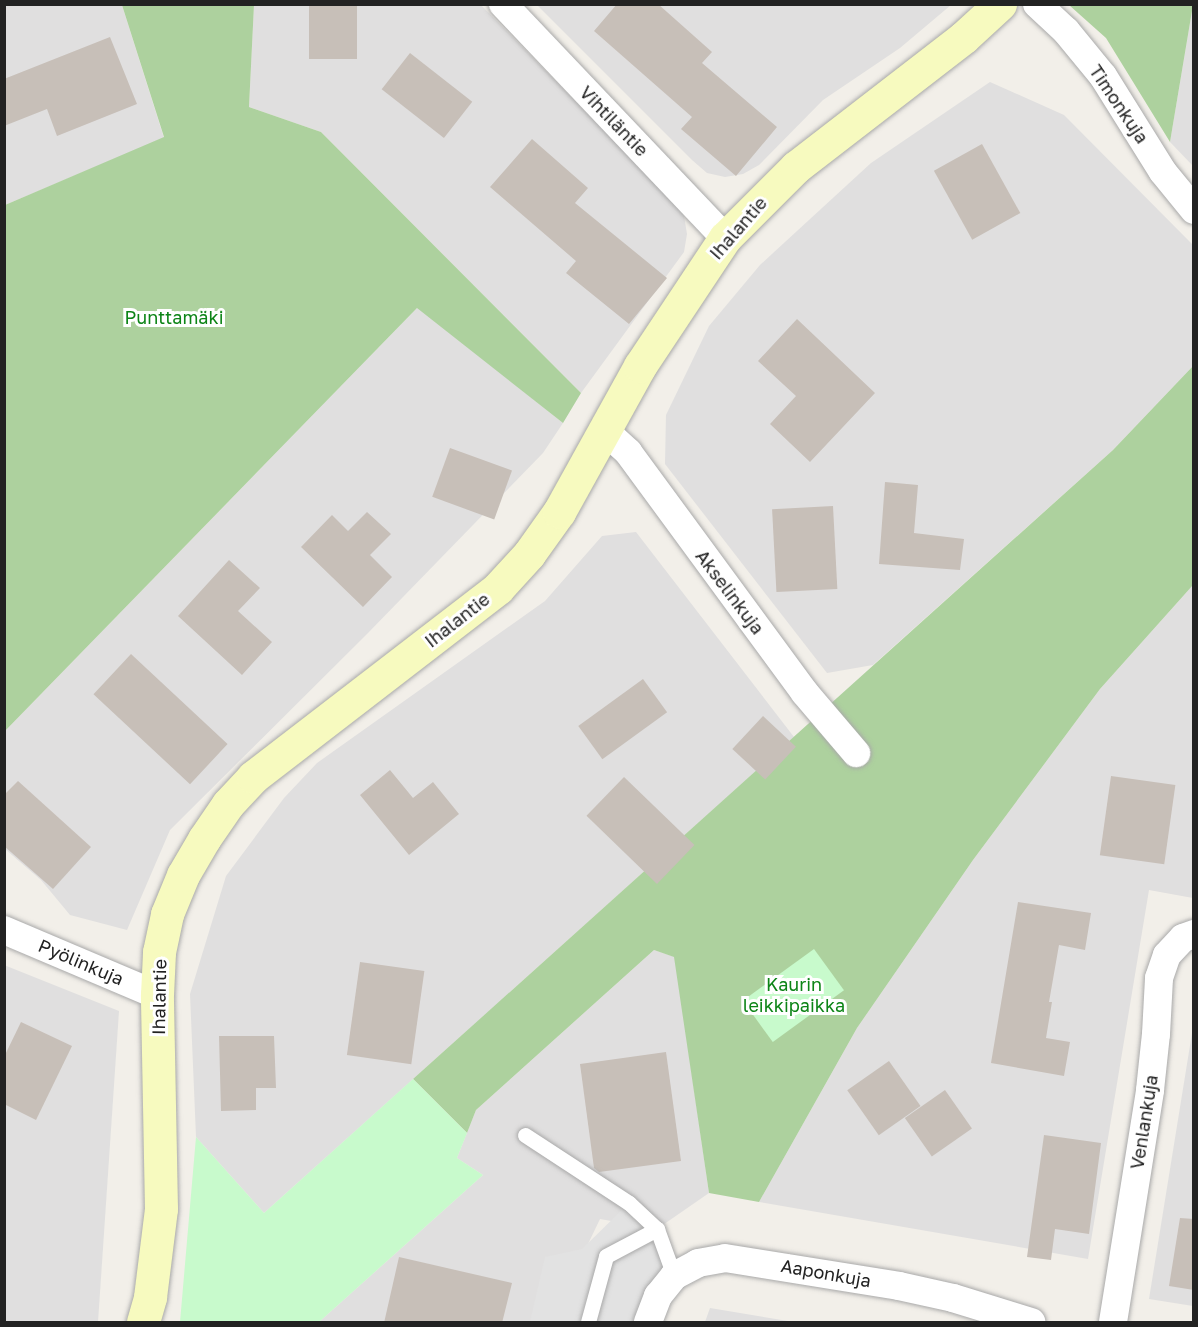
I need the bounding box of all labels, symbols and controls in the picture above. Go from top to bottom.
street label: Timonkuja [1085,61,1153,147]
street label: Vihtiläntie [575,81,653,161]
street label: Ihalantie [705,192,771,264]
park label: Punttamäki [124,306,224,328]
street label: Akselinkuja [691,546,769,638]
street label: Ihalantie [420,588,494,652]
street label: Pyölinkuja [35,934,127,990]
street label: Ihalantie [148,959,170,1035]
park label: Kaurin leikkipaikka [743,974,845,1016]
street label: Venlankuja [1126,1073,1162,1171]
street label: Aaponkuja [779,1254,873,1292]

